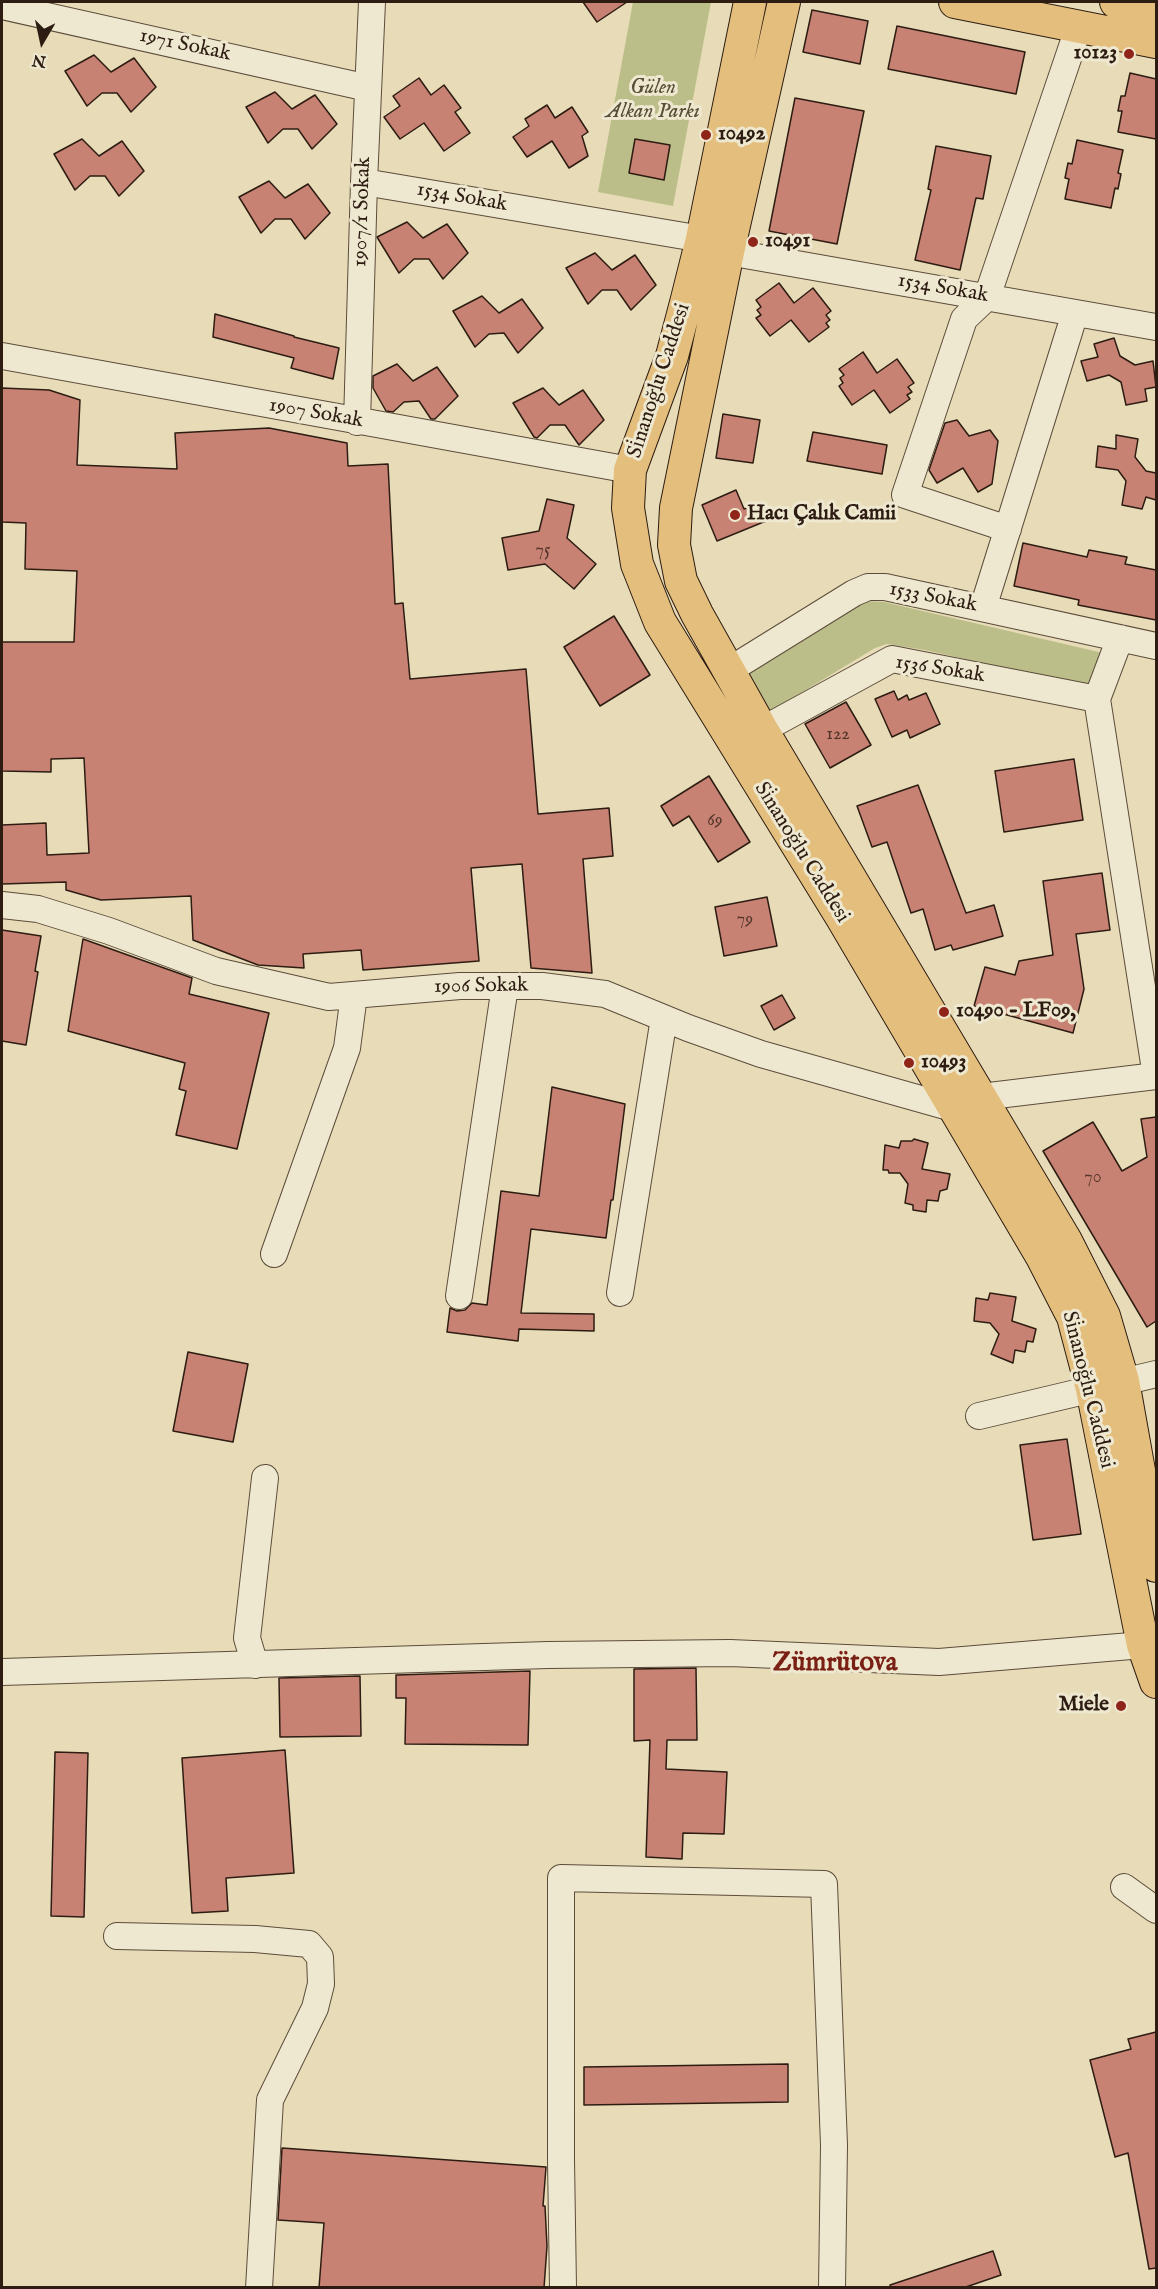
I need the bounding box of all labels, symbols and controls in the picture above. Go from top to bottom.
north arrow [12,12,72,72]
street label: 1971 Sokak [137,24,233,68]
place label: 10123 [1074,41,1117,67]
marker: 10123 [1122,47,1136,61]
text: N [31,49,48,71]
park label: Gülen Alkan Parkı [606,76,700,126]
place label: 10492 [718,122,765,148]
marker: 10492 [699,128,713,142]
street label: 1907/1 Sokak [348,156,378,268]
street label: 1534 Sokak [415,178,509,218]
place label: 10491 [765,229,810,255]
marker: 10491 [746,235,760,249]
street label: 1534 Sokak [896,269,990,309]
street label: Si̇nanoğlu Caddesi [623,301,697,461]
street label: 1907 Sokak [267,393,365,435]
place label: Hacı Çalık Camii [747,502,896,528]
marker: Hacı Çalık Camii [728,508,742,522]
house number: 75 [536,540,550,562]
street label: 1533 Sokak [887,577,979,619]
street label: 1536 Sokak [893,650,987,690]
house number: 122 [826,724,850,746]
street label: Si̇nanoğlu Caddesi [748,778,854,928]
house number: 69 [707,810,723,832]
house number: 79 [737,909,753,931]
street label: 1906 Sokak [434,974,528,1000]
place label: 10490 - LF09, [956,999,1076,1025]
marker: 10490 - LF09, [937,1005,951,1019]
place label: 10493 [921,1050,966,1076]
marker: 10493 [902,1056,916,1070]
house number: 70 [1084,1167,1102,1189]
street label: Si̇nanoğlu Caddesi [1055,1309,1119,1471]
district label: Zümrütova [773,1648,897,1680]
place label: Miele [1059,1693,1109,1719]
marker: Miele [1114,1699,1128,1713]

